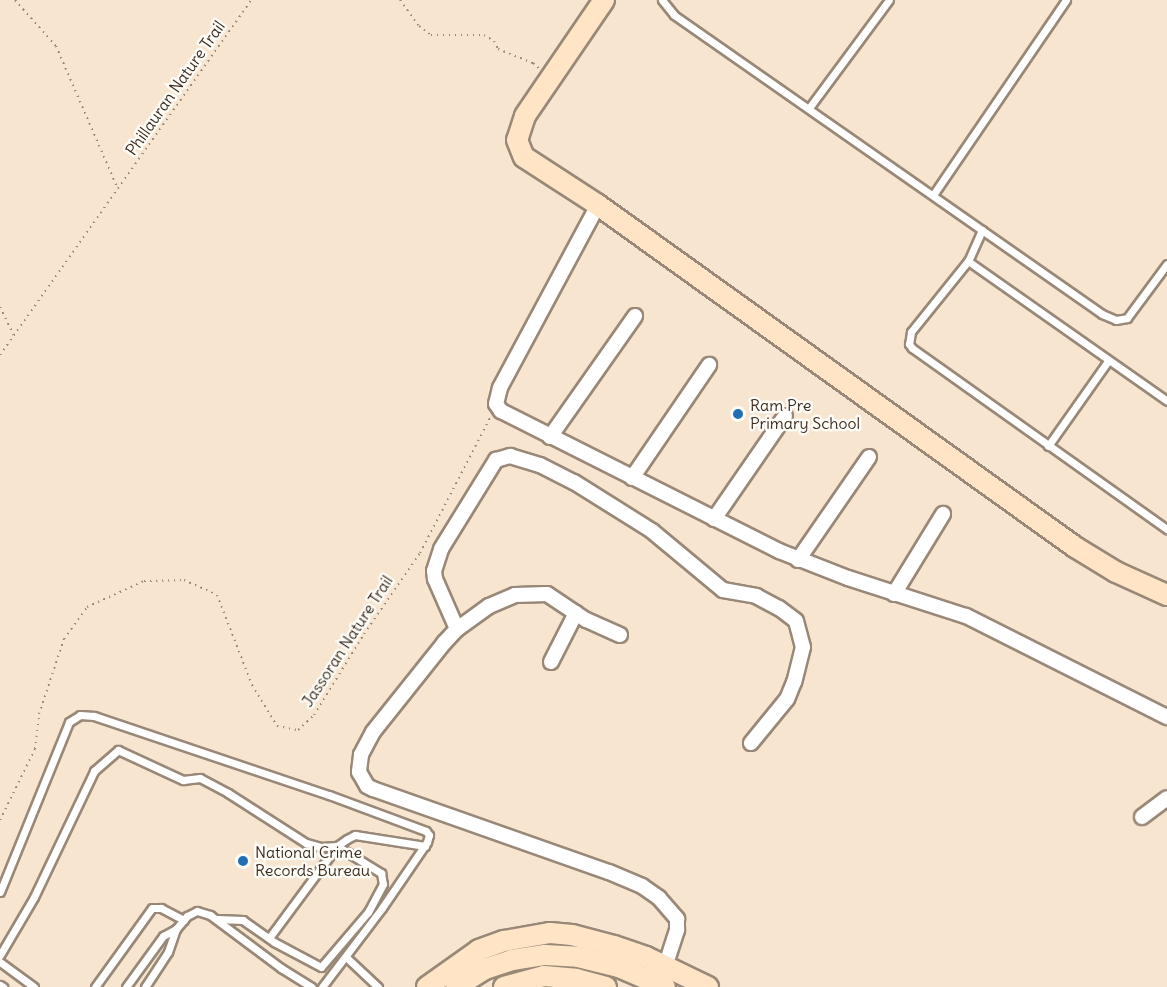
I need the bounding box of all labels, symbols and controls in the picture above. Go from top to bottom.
street label: Phillauran Nature Trail [121,17,229,159]
place label: Ram Pre Primary School [750,395,860,433]
marker: Ram Pre Primary School [731,407,745,421]
street label: Jassoran Nature Trail [297,572,397,710]
place label: National Crime Records Bureau [255,842,370,880]
marker: National Crime Records Bureau [236,854,250,868]

